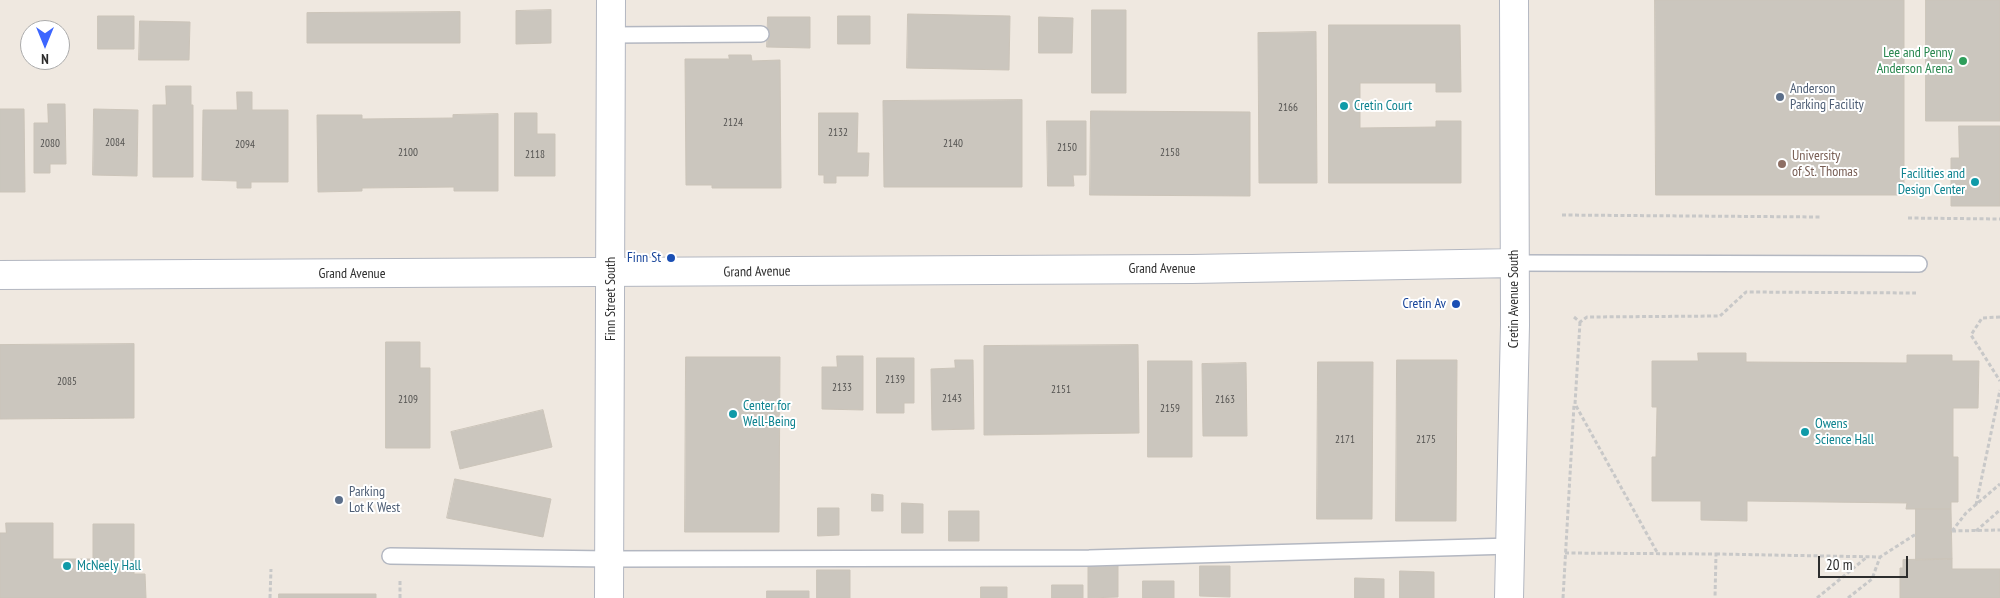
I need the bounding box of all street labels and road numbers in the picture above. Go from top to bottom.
street label: Cretin Avenue South [1506,250,1522,348]
street label: Finn Street South [603,257,619,341]
street label: Grand Avenue [1129,261,1195,277]
street label: Grand Avenue [723,263,791,281]
street label: Grand Avenue [319,266,385,282]

